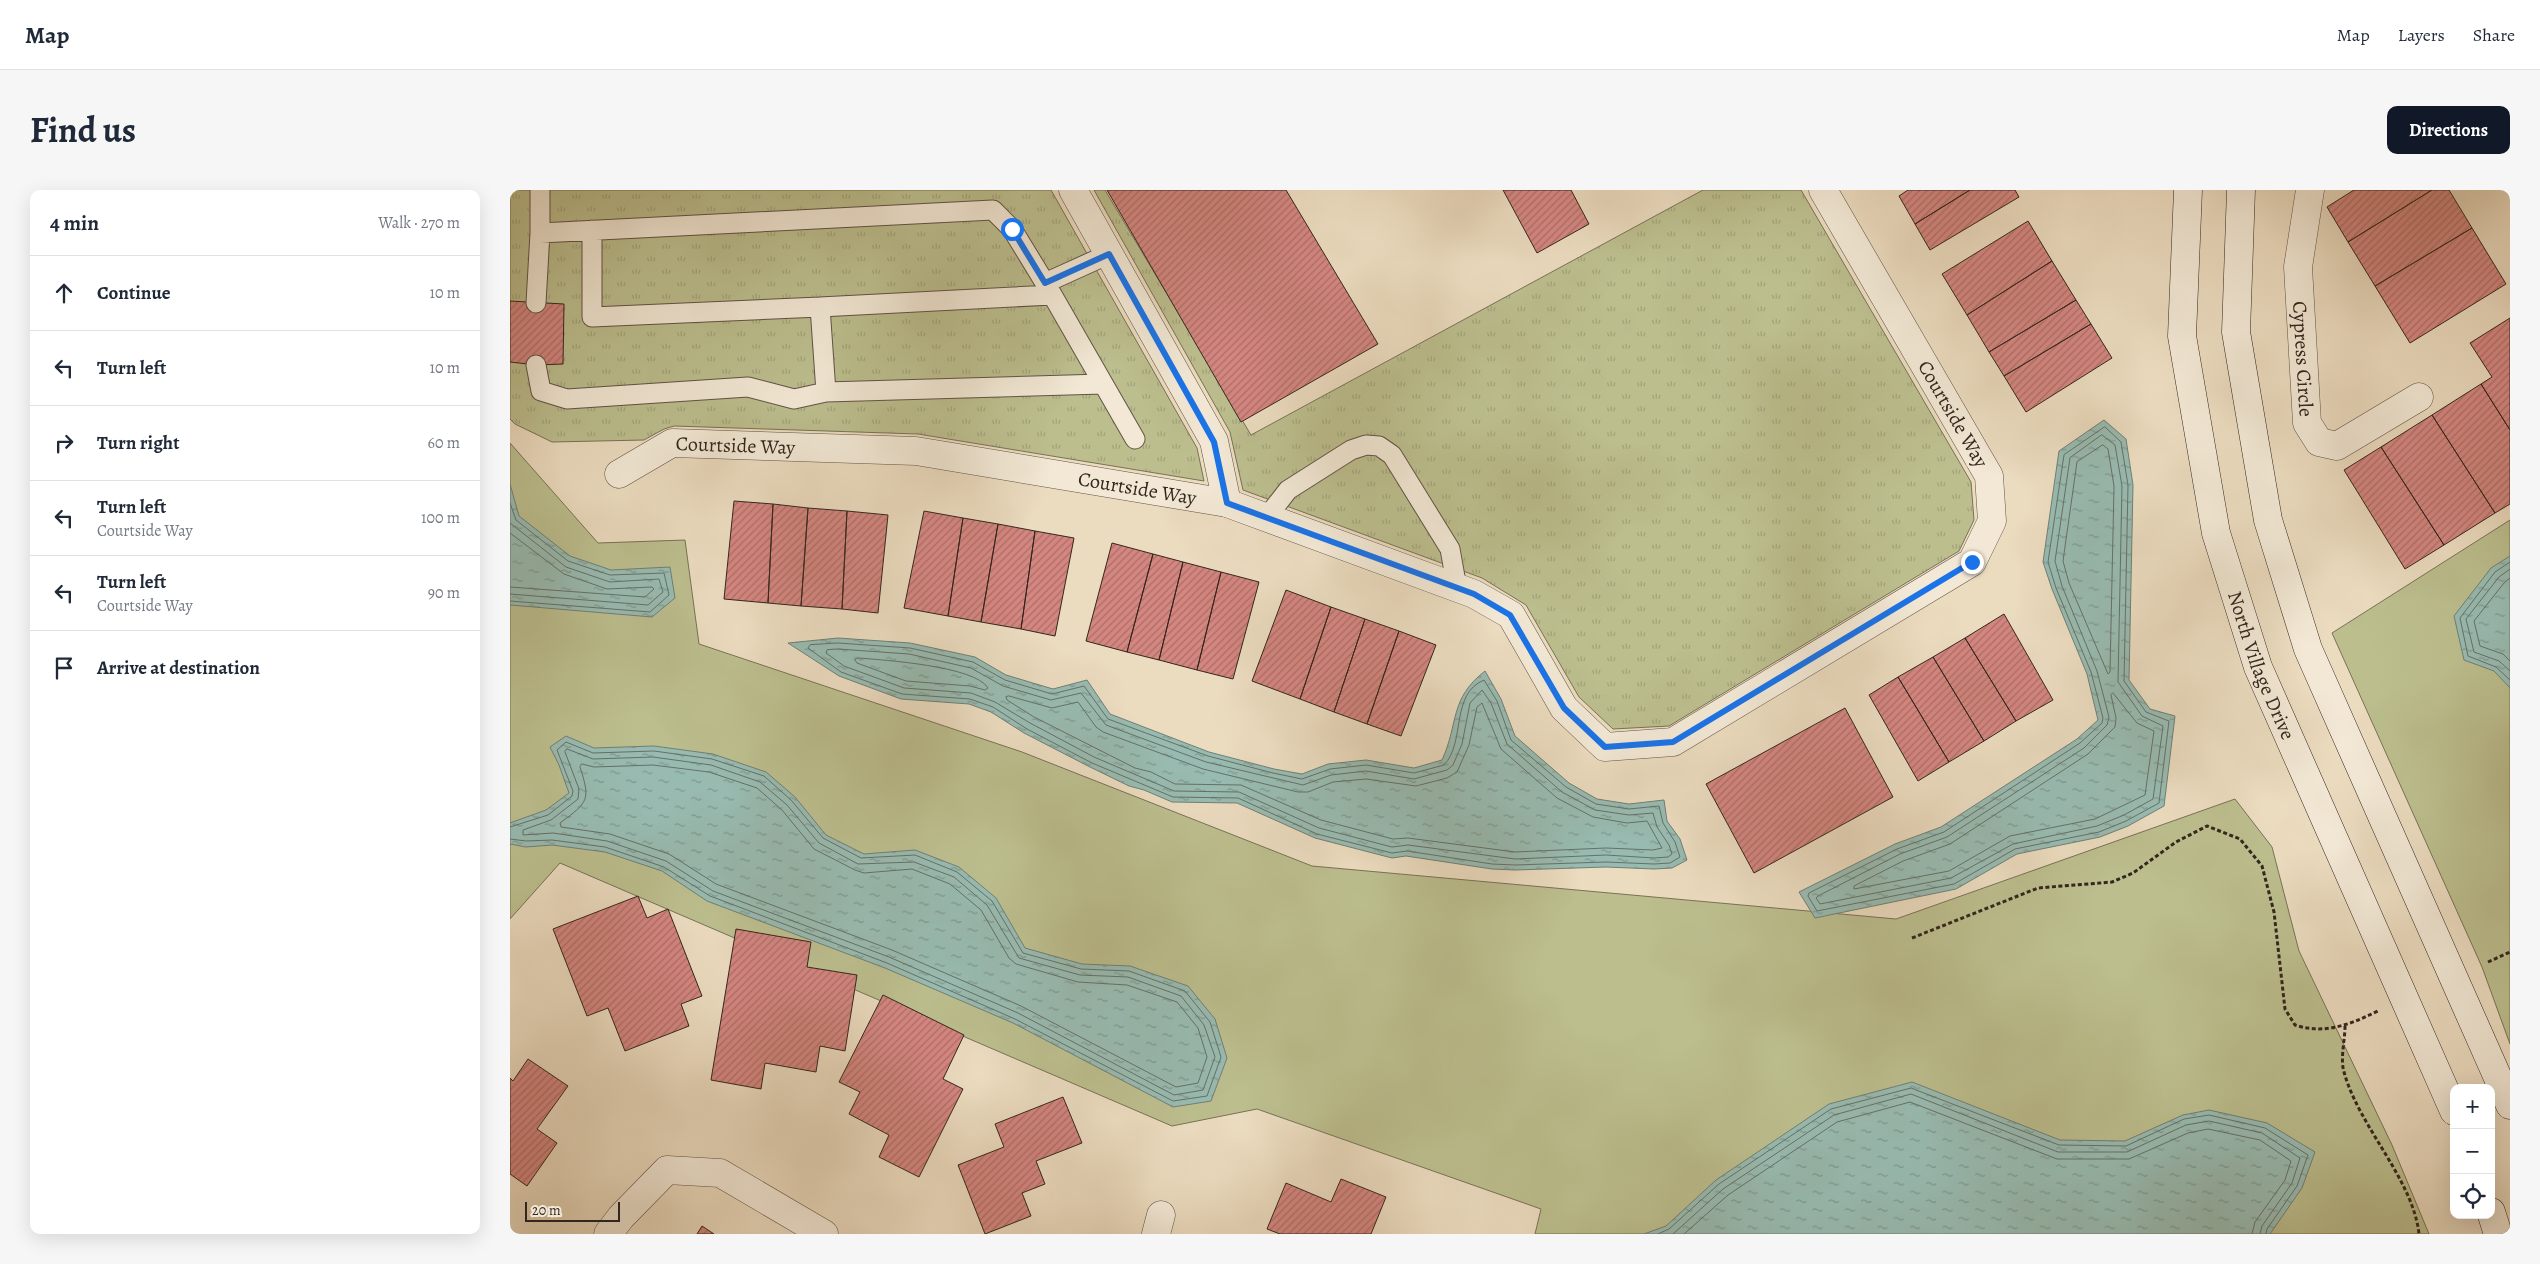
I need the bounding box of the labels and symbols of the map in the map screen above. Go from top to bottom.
route start [1001,218,1024,241]
street label: Cypress Circle [2286,300,2320,418]
street label: Courtside Way [1911,356,1995,473]
street label: Courtside Way [675,430,797,461]
street label: Courtside Way [1076,465,1200,511]
route end [1961,551,1984,574]
street label: North Village Drive [2222,588,2302,744]
scale bar [525,1199,620,1222]

